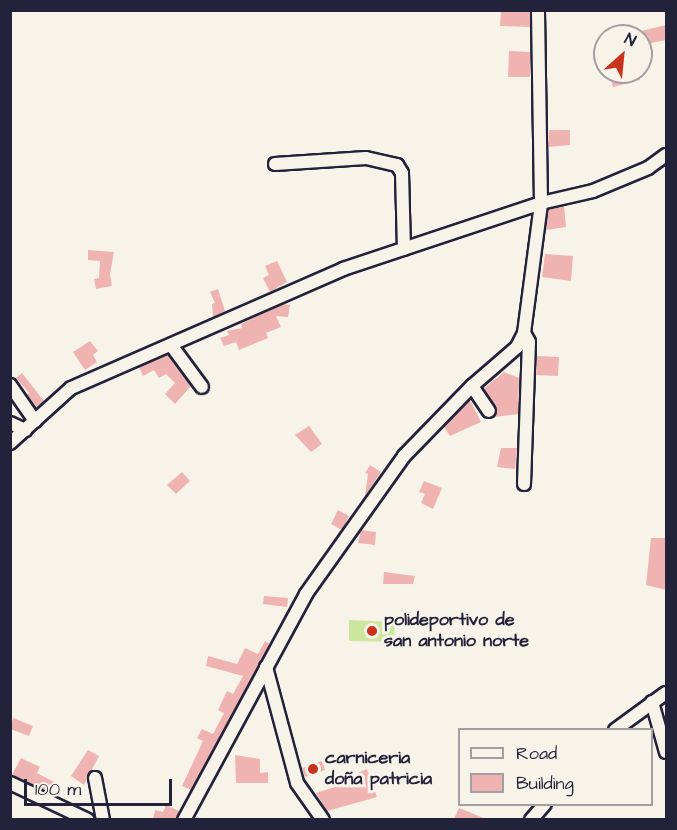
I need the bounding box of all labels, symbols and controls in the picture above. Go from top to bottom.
north arrow [593,24,653,84]
text: N [621,28,640,52]
place label: polideportivo de san antonio norte [384,610,529,652]
marker: polideportivo de san antonio norte [365,624,379,638]
legend [458,728,653,806]
text: Road [516,741,557,766]
place label: carniceria doña patricia [325,748,432,790]
marker: carniceria doña patricia [306,762,320,776]
scale bar [27,767,176,805]
text: Building [516,771,574,796]
text: 100 m [35,777,81,802]

